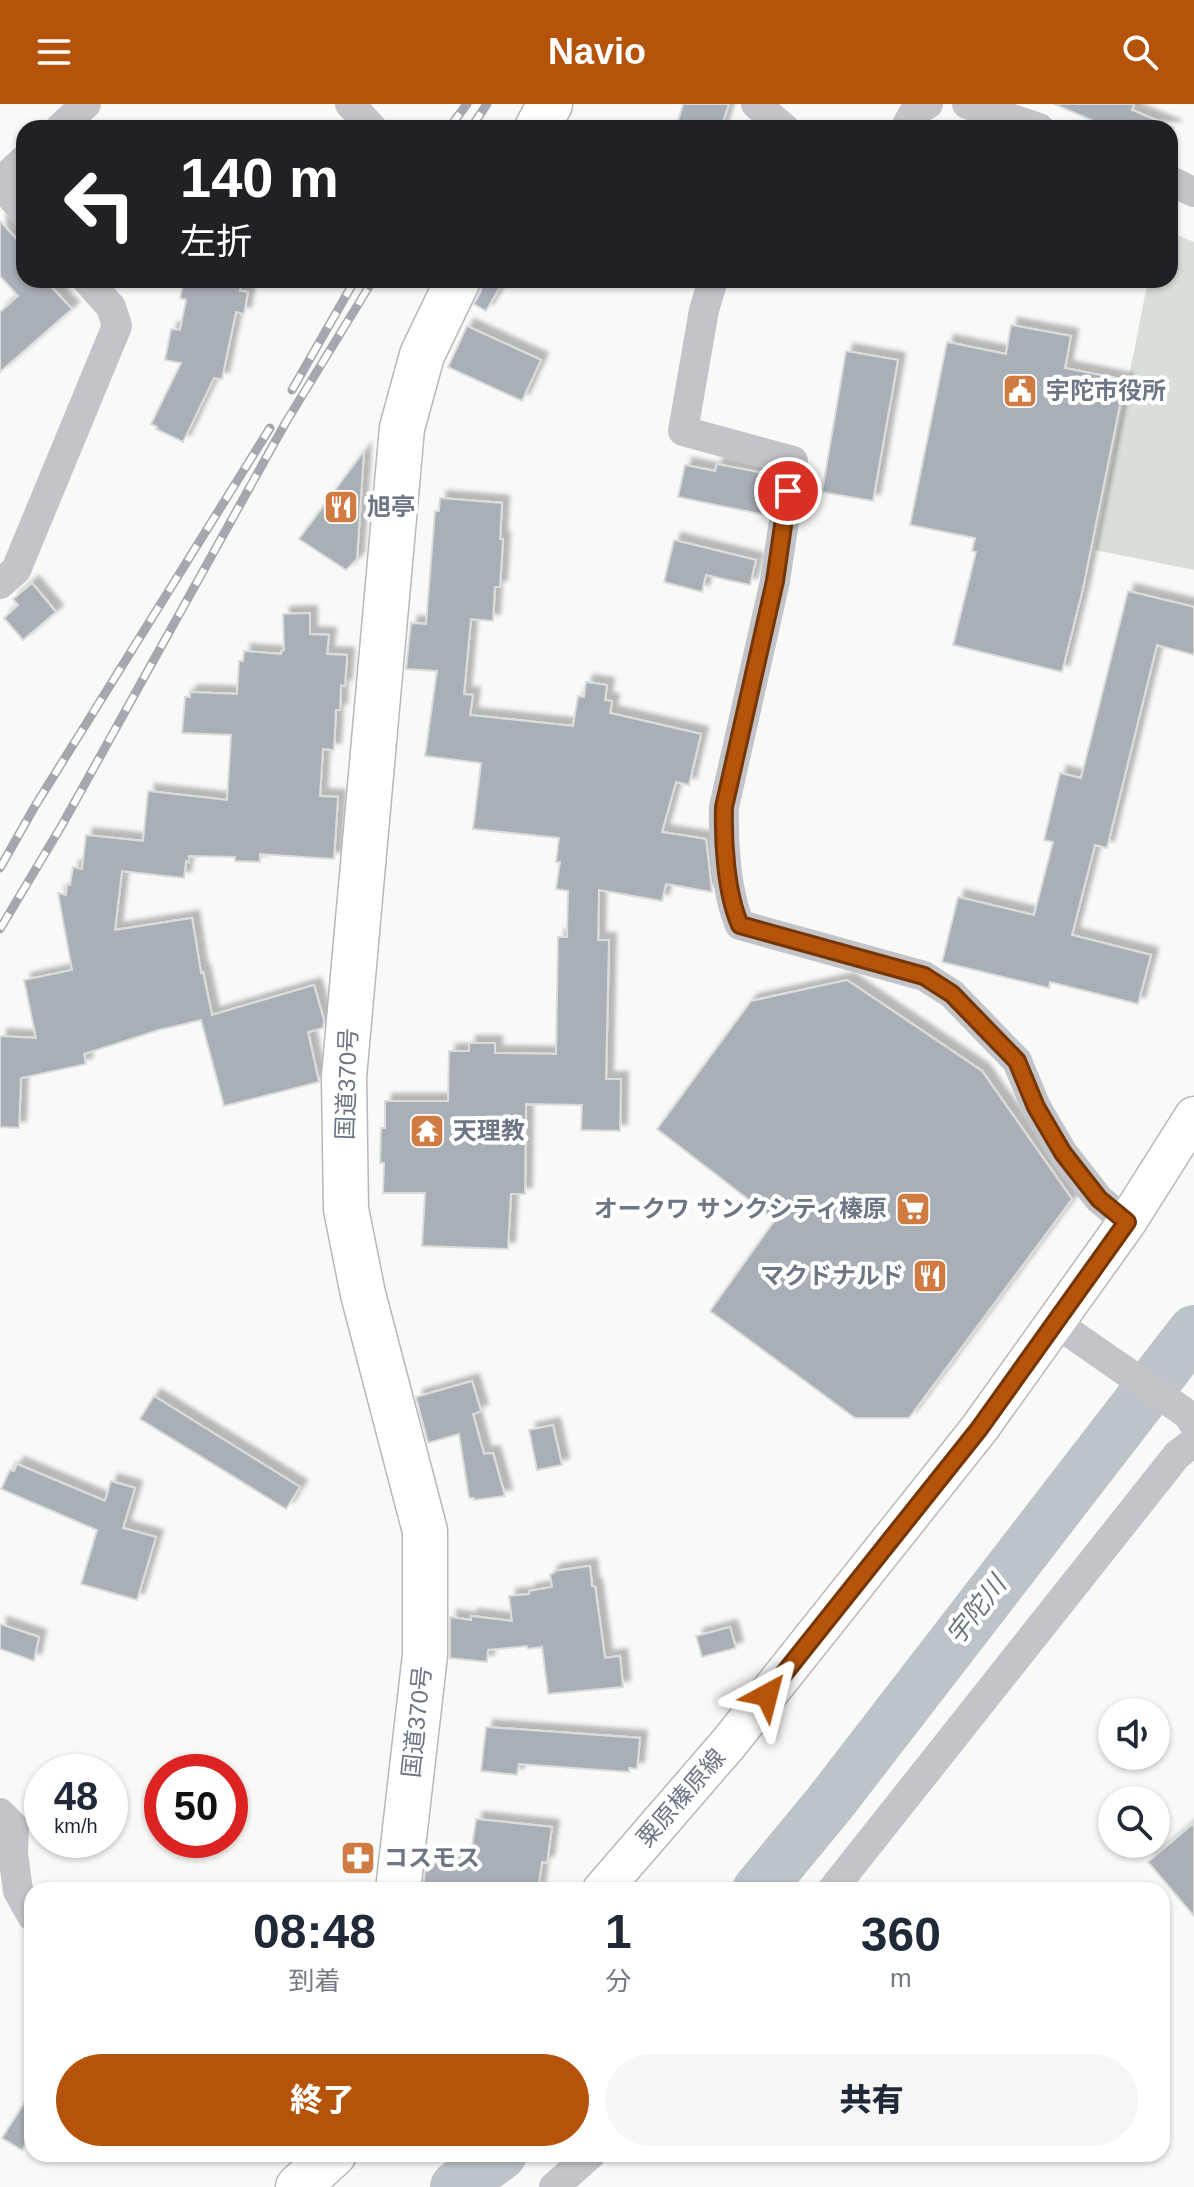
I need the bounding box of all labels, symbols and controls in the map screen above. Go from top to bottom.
icon: menu [32,30,76,74]
icon: search [1118,30,1162,74]
text: Navio [548,31,646,72]
text: 140 m [180,146,339,209]
icon: left [48,152,152,256]
text: 左折 [180,221,252,262]
public building icon: 宇陀市役所 [1001,372,1039,410]
place label: 宇陀市役所 [1046,377,1166,404]
pin [754,457,822,525]
icon: arrive [766,469,810,513]
restaurant icon: 旭亭 [322,488,360,526]
place label: 旭亭 [367,493,415,520]
street label: 国道370号 [331,1028,362,1140]
temple icon: 天理教 [408,1112,446,1150]
place label: 天理教 [453,1117,525,1144]
supermarket icon: オークワ サンクシティ榛原 [894,1190,932,1228]
place label: オークワ サンクシティ榛原 [594,1195,887,1222]
restaurant icon: マクドナルド [911,1257,949,1295]
place label: マクドナルド [760,1262,904,1289]
water label: 宇陀川 [940,1568,1014,1650]
position arrow [725,1653,809,1737]
street label: 国道370号 [397,1665,436,1779]
map controls [1098,1698,1170,1858]
button: sound [1098,1698,1170,1770]
street label: 粟原榛原線 [631,1744,730,1852]
speed limit sign: 50 [144,1754,248,1858]
text: 48 [54,1774,98,1818]
button: search [1098,1786,1170,1858]
text: km/h [54,1815,98,1837]
pharmacy icon: コスモス [339,1839,377,1877]
place label: コスモス [384,1844,480,1871]
text: 08:48 [253,1905,376,1958]
text: 1 [605,1905,632,1958]
text: 360 [861,1908,941,1961]
text: m [890,1963,912,1993]
text: 到着 [288,1966,341,1996]
text: 分 [605,1966,631,1996]
button: 終了 [56,2054,589,2146]
button: 共有 [605,2054,1138,2146]

